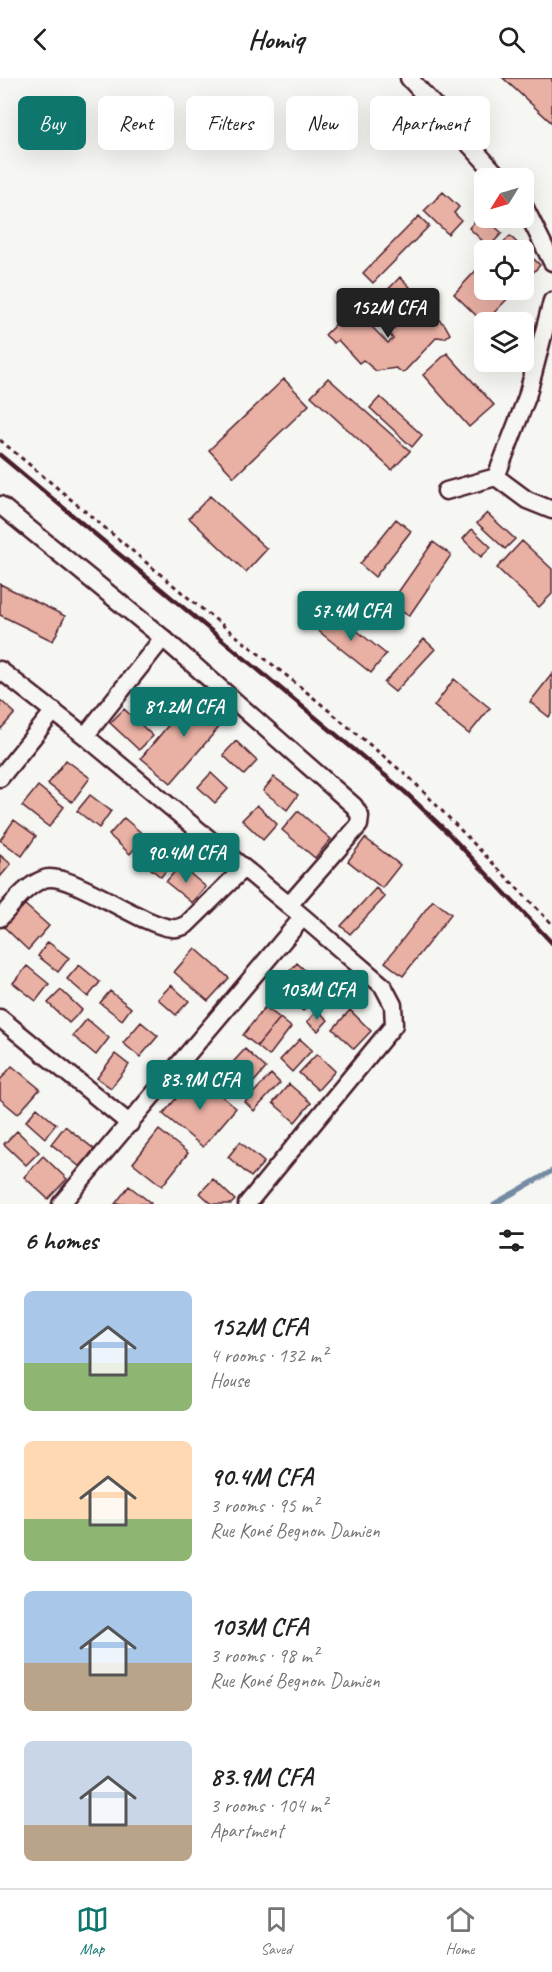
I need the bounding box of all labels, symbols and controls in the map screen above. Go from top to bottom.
text: Homiq [248,22,304,56]
icon: back [24,23,57,56]
icon: search [495,23,528,56]
chip: Buy [18,96,86,150]
chip: Rent [98,96,174,150]
chip: Filters [186,96,274,150]
chip: New [286,96,358,150]
chip: Apartment [370,96,490,150]
north arrow [474,168,534,228]
map controls [474,168,534,372]
button: locate [474,240,534,300]
pin: 152M CFA [326,288,450,339]
text: 152M CFA [350,295,426,320]
button: layers [474,312,534,372]
pin: 57.4M CFA [282,591,420,642]
text: 57.4M CFA [312,598,390,623]
pin: 81.2M CFA [115,687,253,738]
text: 81.2M CFA [144,694,224,719]
pin: 90.4M CFA [117,833,255,884]
text: 90.4M CFA [146,840,226,865]
pin: 103M CFA [255,970,379,1021]
text: 103M CFA [279,977,355,1002]
pin: 83.9M CFA [131,1060,269,1111]
text: 83.9M CFA [160,1067,240,1092]
text: 6 homes [24,1224,98,1257]
icon: filters [495,1224,528,1257]
text: 152M CFA [210,1310,308,1343]
icon: home [72,1315,144,1387]
text: 4 rooms · 132 m² [210,1343,327,1368]
text: House [210,1368,249,1393]
text: 90.4M CFA [210,1460,313,1493]
icon: home [72,1465,144,1537]
text: 3 rooms · 95 m² [210,1493,318,1518]
text: Rue Koné Begnon Damien [210,1518,380,1543]
text: 103M CFA [210,1610,308,1643]
icon: home [72,1615,144,1687]
text: 3 rooms · 98 m² [210,1643,318,1668]
text: Rue Koné Begnon Damien [210,1668,380,1693]
text: 83.9M CFA [210,1760,313,1793]
icon: home [72,1765,144,1837]
text: 3 rooms · 104 m² [210,1793,327,1818]
text: Apartment [210,1818,283,1843]
tab: Map [76,1903,109,1959]
tab: Saved [260,1903,293,1959]
tab: Home [444,1903,477,1959]

